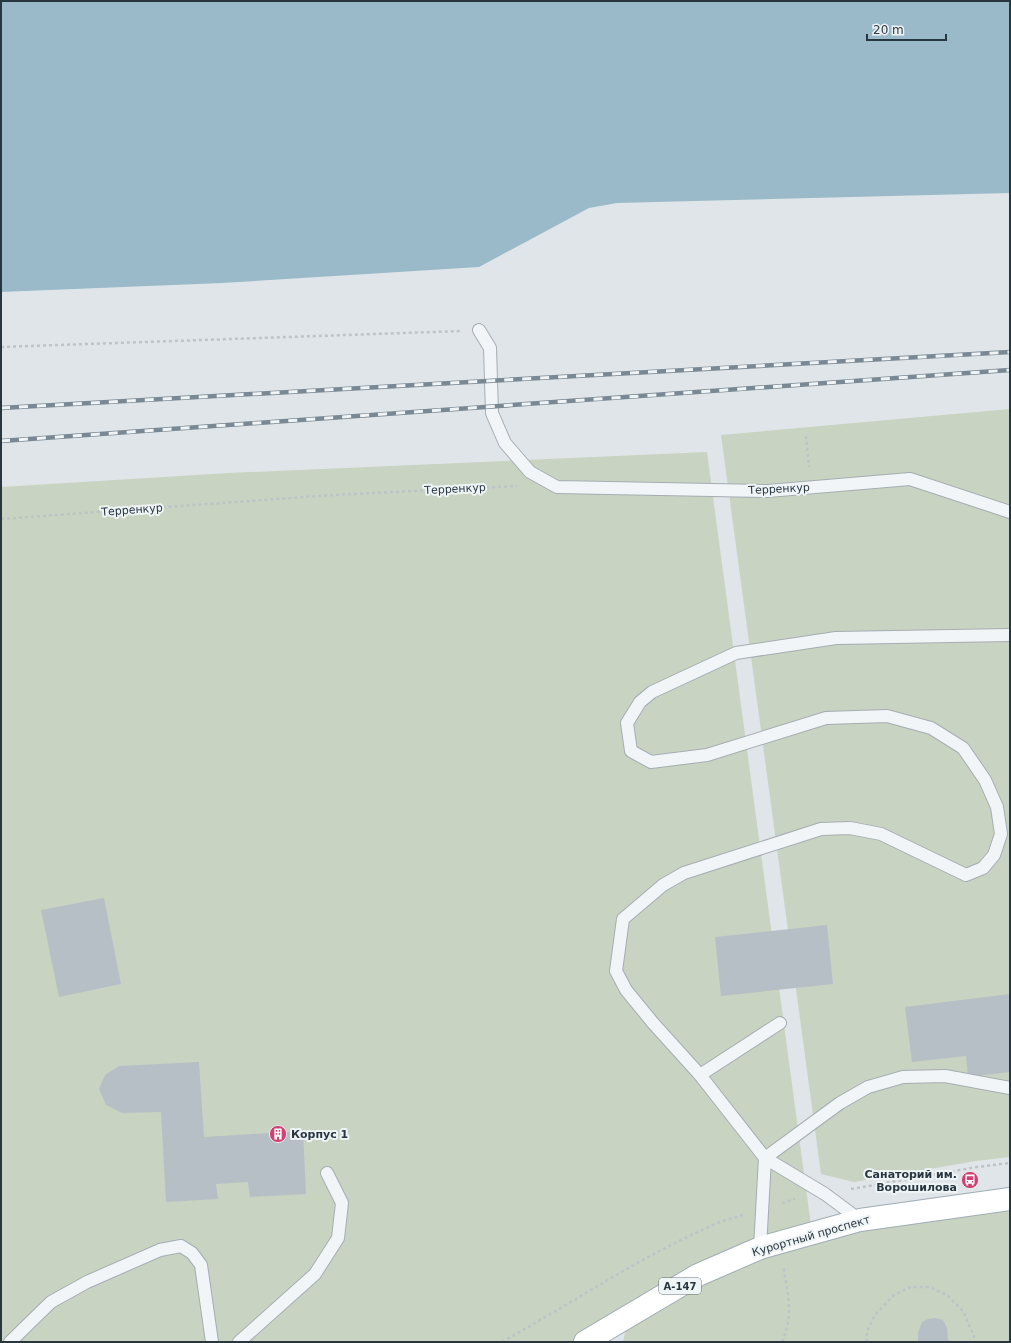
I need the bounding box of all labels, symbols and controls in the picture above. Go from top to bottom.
scale bar [867,16,946,42]
text: 20 m [873,23,904,37]
street label: Терренкур [423,481,486,497]
street label: Терренкур [747,481,810,497]
street label: Терренкур [100,501,163,519]
building icon: Корпус 1 [268,1124,288,1144]
place label: Корпус 1 [291,1128,348,1141]
place label: Санаторий им. Ворошилова [865,1168,957,1194]
bus stop icon: Санаторий им. Ворошилова [960,1170,980,1190]
street label: Курортный проспект [751,1213,872,1259]
road number: А-147 [659,1278,701,1294]

